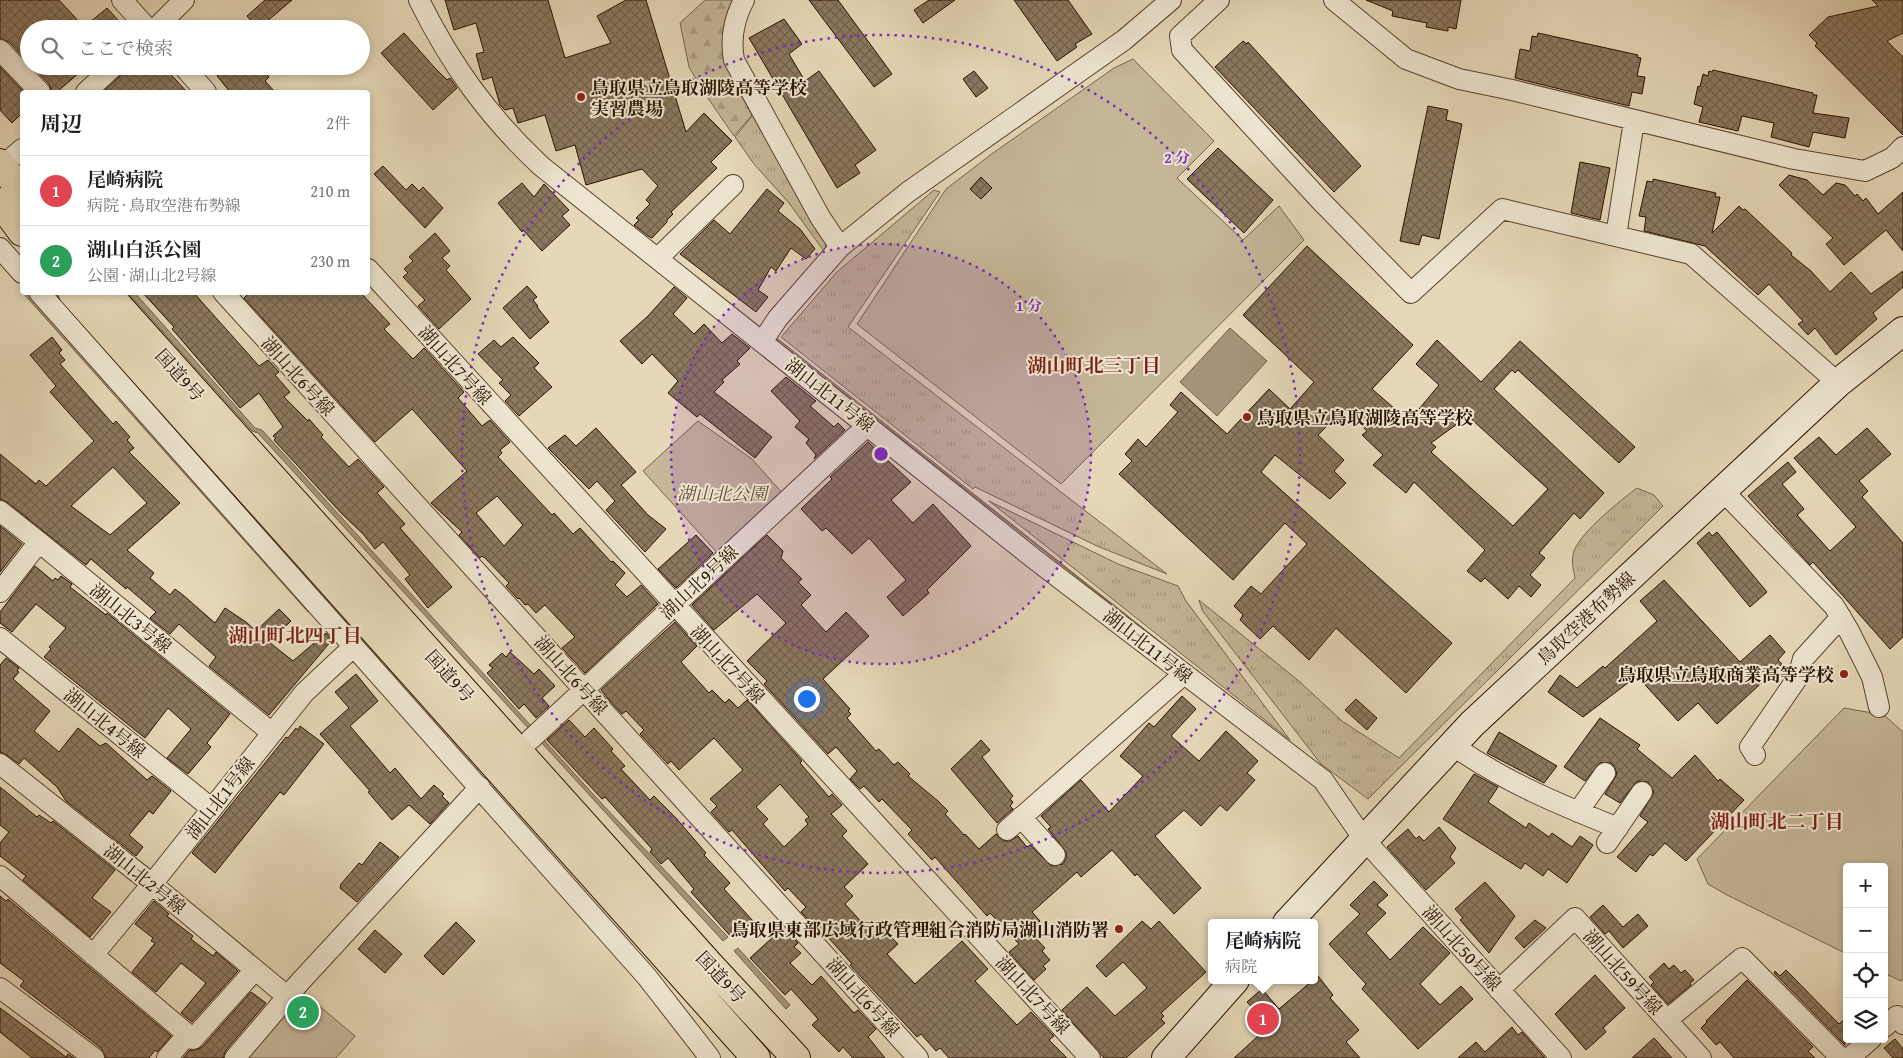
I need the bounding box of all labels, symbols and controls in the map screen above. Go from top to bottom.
search box [20,20,370,75]
icon: search [38,34,66,62]
text: ここで検索 [78,34,173,62]
place label: 鳥取県立鳥取湖陵高等学校 実習農場 [591,74,807,122]
marker: 鳥取県立鳥取湖陵高等学校 実習農場 [575,91,587,103]
text: 周辺 [40,108,82,139]
text: 2件 [326,111,350,135]
text: 2 分 [1164,147,1190,168]
text: 尾崎病院 [87,165,163,193]
text: 1 [52,179,60,203]
text: 210 m [310,179,350,203]
text: 病院 · 鳥取空港布勢線 [87,193,241,217]
text: 湖山白浜公園 [87,235,201,263]
text: 2 [52,249,60,273]
text: 230 m [310,249,350,273]
text: 公園 · 湖山北2号線 [87,263,216,287]
text: 1 分 [1016,295,1042,316]
street label: 湖山北7号線 [412,319,498,411]
street label: 湖山北6号線 [255,330,341,422]
street label: 国道9号 [149,343,211,407]
street label: 湖山北11号線 [779,351,881,439]
district label: 湖山町北三丁目 [1027,351,1161,379]
place label: 鳥取県立鳥取湖陵高等学校 [1257,404,1473,431]
marker: 鳥取県立鳥取湖陵高等学校 [1241,411,1253,423]
centre of rings [872,445,890,463]
park label: 湖山北公園 [677,480,770,507]
street label: 湖山北9号線 [654,538,744,626]
street label: 鳥取空港布勢線 [1531,565,1641,671]
street label: 湖山北3号線 [84,576,178,660]
street label: 湖山北11号線 [1097,602,1199,690]
street label: 湖山北7号線 [684,619,772,709]
district label: 湖山町北四丁目 [228,621,362,649]
street label: 湖山北6号線 [528,629,614,721]
street label: 国道9号 [419,644,481,708]
place label: 鳥取県立鳥取商業高等学校 [1618,661,1834,688]
marker: 鳥取県立鳥取商業高等学校 [1838,668,1850,680]
street label: 湖山北4号線 [58,681,152,765]
your location [794,686,820,712]
street label: 湖山北1号線 [179,751,261,845]
district label: 湖山町北二丁目 [1710,807,1844,835]
street label: 湖山北2号線 [98,837,192,921]
map controls [1843,863,1888,1043]
button: + [1843,863,1888,908]
street label: 湖山北50号線 [1416,899,1508,997]
button: − [1843,908,1888,953]
place label: 鳥取県東部広域行政管理組合消防局湖山消防署 [731,916,1109,943]
popup [1208,919,1318,984]
marker: 鳥取県東部広域行政管理組合消防局湖山消防署 [1113,923,1125,935]
street label: 湖山北59号線 [1577,923,1669,1021]
text: 尾崎病院 [1225,926,1301,954]
street label: 国道9号 [690,945,752,1009]
street label: 湖山北7号線 [989,950,1077,1040]
street label: 湖山北6号線 [820,951,906,1043]
button: locate [1843,953,1888,998]
text: 病院 [1225,954,1257,978]
pin: 2 [287,993,319,1031]
button: layers [1843,998,1888,1043]
pin: 1 [1247,1000,1279,1038]

